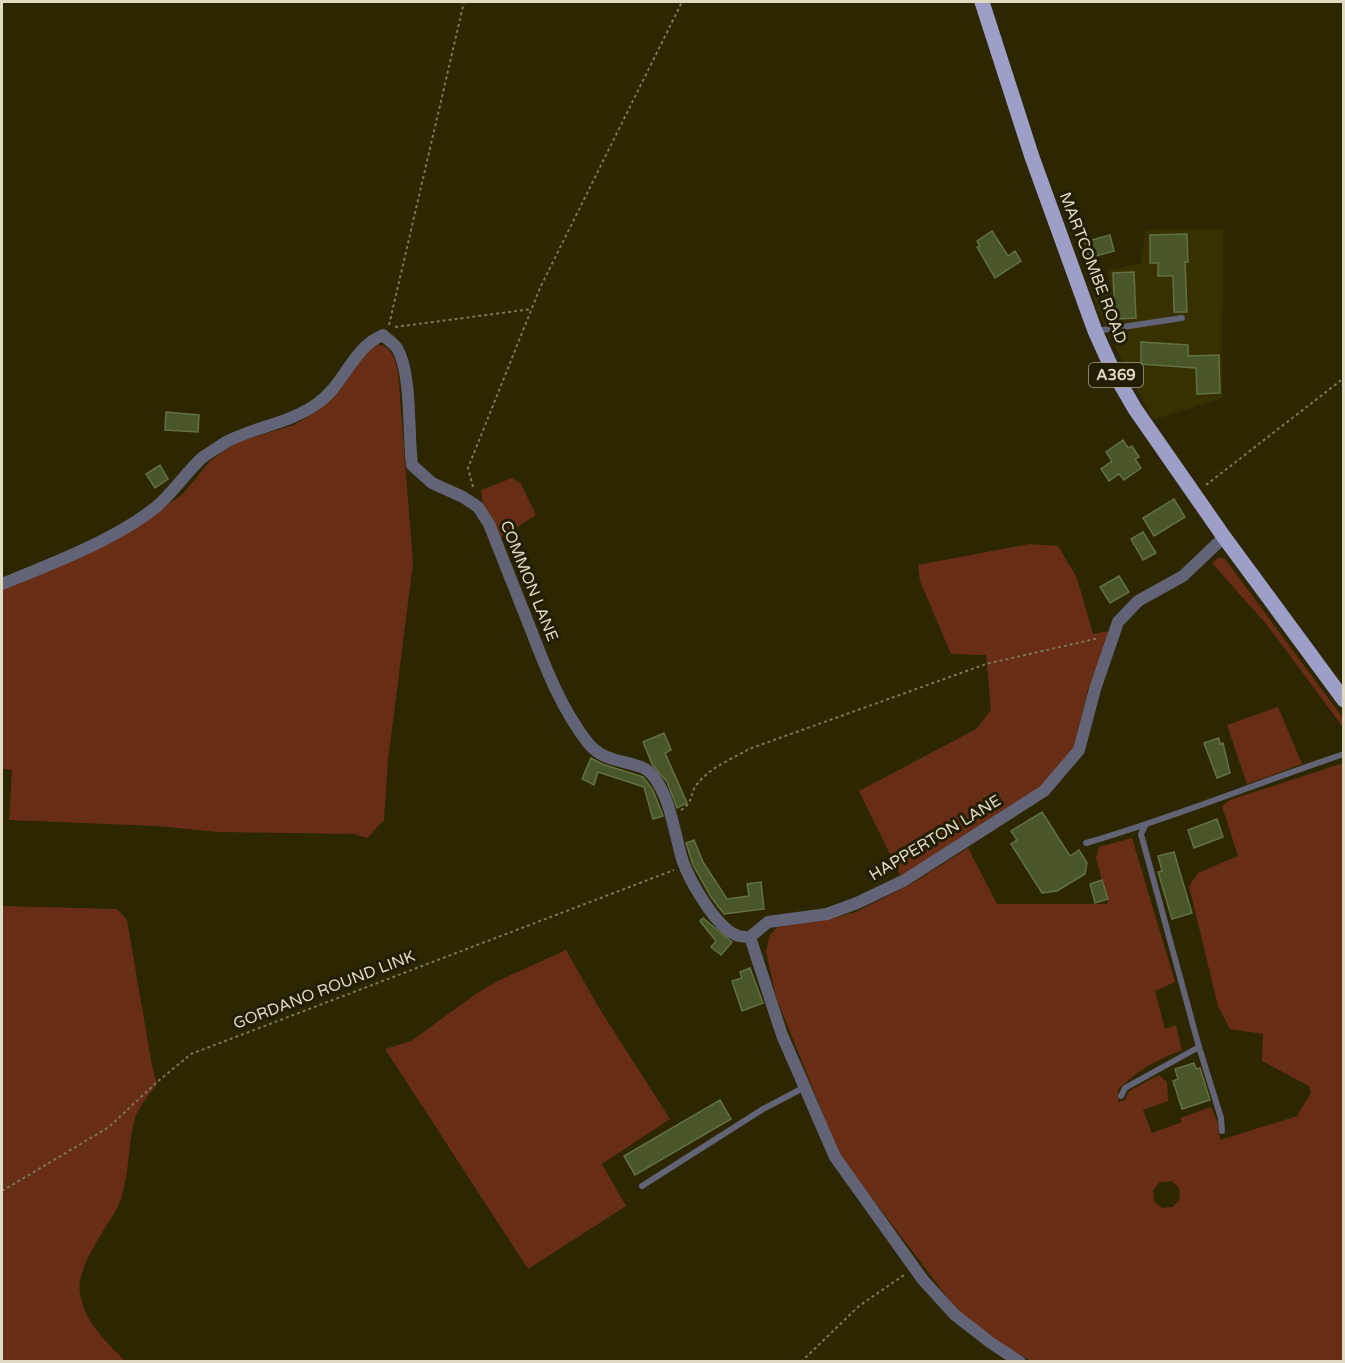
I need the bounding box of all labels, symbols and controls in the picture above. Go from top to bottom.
street label: MARTCOMBE ROAD [1055,189,1131,347]
road number: A369 [1089,363,1143,387]
street label: COMMON LANE [496,518,562,644]
street label: HAPPERTON LANE [865,791,1005,885]
street label: GORDANO ROUND LINK [230,946,418,1034]

